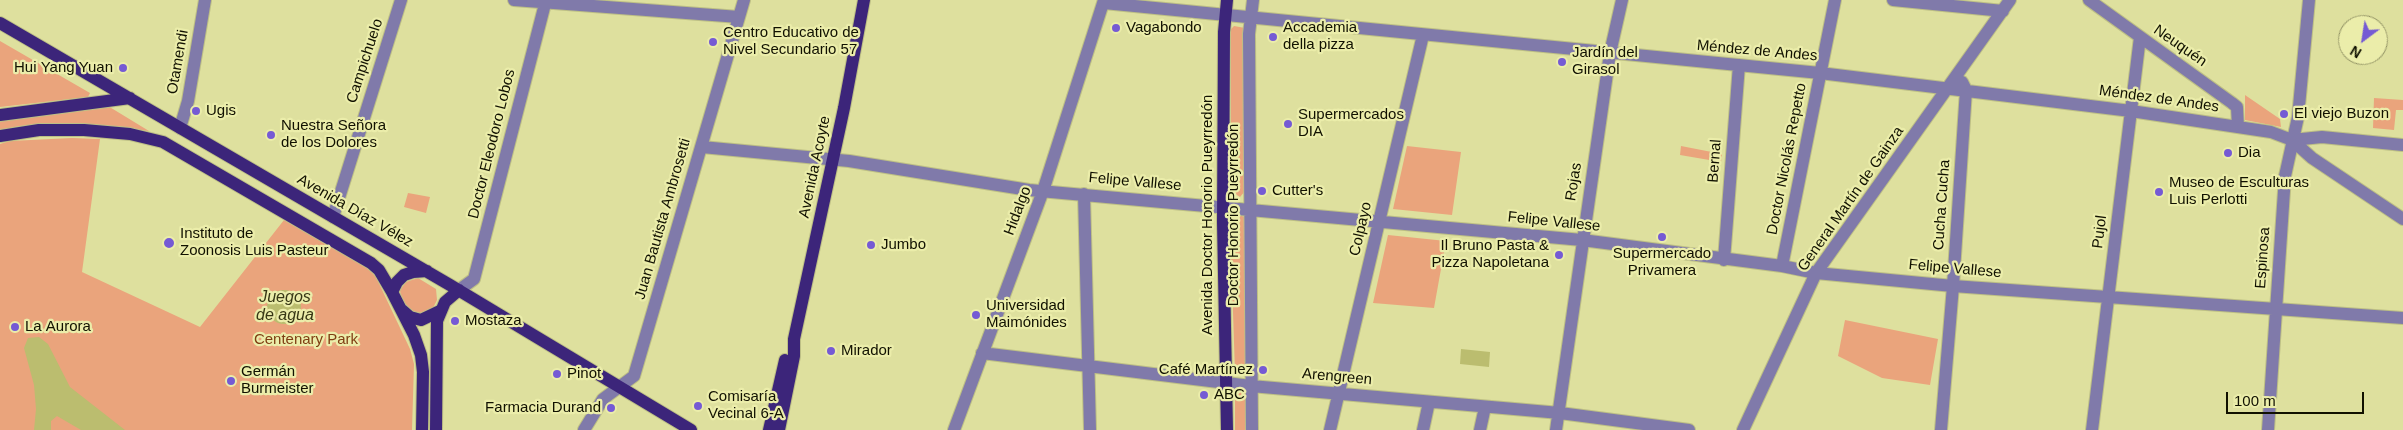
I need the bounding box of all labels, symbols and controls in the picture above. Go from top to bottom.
north arrow [2338,15,2388,65]
street label: Campichuelo [343,17,387,105]
place label: Vagabondo [1126,19,1202,37]
place label: Accademia della pizza [1283,19,1357,54]
street label: Neuquén [2150,21,2210,71]
marker: Vagabondo [1110,22,1122,34]
place label: Centro Educativo de Nivel Secundario 57 [723,24,859,59]
street label: Otamendi [163,28,193,96]
marker: Accademia della pizza [1267,31,1279,43]
marker: Centro Educativo de Nivel Secundario 57 [707,36,719,48]
street label: Méndez de Andes [1696,37,1818,65]
text: N [2347,43,2364,61]
place label: Jardín del Girasol [1572,44,1638,79]
marker: Jardín del Girasol [1556,56,1568,68]
place label: Hui Yang Yuan [14,59,113,77]
marker: Hui Yang Yuan [117,62,129,74]
street label: Doctor Eleodoro Lobos [465,67,519,221]
street label: Doctor Nicolás Repetto [1763,82,1811,236]
street label: Méndez de Andes [2098,82,2220,116]
street label: Avenida Doctor Honorio Pueyrredón [1199,95,1217,335]
place label: Ugis [206,102,236,120]
marker: Ugis [190,105,202,117]
place label: El viejo Buzon [2294,105,2389,123]
place label: Supermercados DIA [1298,106,1404,141]
marker: El viejo Buzon [2278,108,2290,120]
street label: Avenida Acoyte [795,114,835,220]
place label: Nuestra Señora de los Dolores [281,117,386,152]
marker: Supermercados DIA [1282,118,1294,130]
street label: General Martín de Gainza [1794,123,1908,275]
street label: Doctor Honorio Pueyrredón [1225,124,1243,306]
marker: Nuestra Señora de los Dolores [265,129,277,141]
street label: Juan Bautista Ambrosetti [631,136,695,302]
street label: Bernal [1705,139,1725,183]
place label: Dia [2238,144,2261,162]
marker: Dia [2222,147,2234,159]
street label: Cucha Cucha [1930,159,1954,251]
street label: Rojas [1562,162,1586,202]
street label: Felipe Vallese [1088,169,1182,195]
street label: Avenida Díaz Vélez [294,171,416,251]
place label: Museo de Esculturas Luis Perlotti [2169,174,2309,209]
place label: Cutter's [1272,182,1323,200]
street label: Hidalgo [1000,184,1036,238]
marker: Cutter's [1256,185,1268,197]
marker: Museo de Esculturas Luis Perlotti [2153,186,2165,198]
street label: Colpayo [1346,200,1376,258]
street label: Felipe Vallese [1507,208,1601,236]
street label: Pujol [2089,214,2111,250]
place label: Instituto de Zoonosis Luis Pasteur [180,225,328,260]
street label: Espinosa [2252,227,2274,289]
marker: Supermercado Privamera [1656,231,1668,243]
marker: Instituto de Zoonosis Luis Pasteur [162,236,176,250]
place label: Jumbo [881,236,926,254]
place label: Il Bruno Pasta & Pizza Napoletana [1431,237,1549,272]
marker: Jumbo [865,239,877,251]
place label: Supermercado Privamera [1613,245,1711,280]
marker: Il Bruno Pasta & Pizza Napoletana [1553,249,1565,261]
street label: Felipe Vallese [1908,256,2002,282]
water label: Juegos de agua [256,288,314,326]
place label: Universidad Maimónides [986,297,1067,332]
marker: Universidad Maimónides [970,309,982,321]
place label: Mostaza [465,312,522,330]
marker: Mostaza [449,315,461,327]
place label: La Aurora [25,318,91,336]
marker: La Aurora [9,321,21,333]
park label: Centenary Park [254,331,358,349]
place label: Mirador [841,342,892,360]
marker: Mirador [825,345,837,357]
place label: Café Martínez [1159,361,1253,379]
place label: Germán Burmeister [241,363,314,398]
marker: Café Martínez [1257,364,1269,376]
place label: Pinot [567,365,601,383]
street label: Arengreen [1301,365,1373,389]
marker: Pinot [551,368,563,380]
marker: Germán Burmeister [225,375,237,387]
scale bar [2228,382,2366,414]
place label: ABC [1214,386,1245,404]
place label: Comisaría Vecinal 6-A [708,388,784,423]
marker: ABC [1198,389,1210,401]
text: 100 m [2234,392,2276,409]
place label: Farmacia Durand [485,399,601,417]
marker: Comisaría Vecinal 6-A [692,400,704,412]
marker: Farmacia Durand [605,402,617,414]

